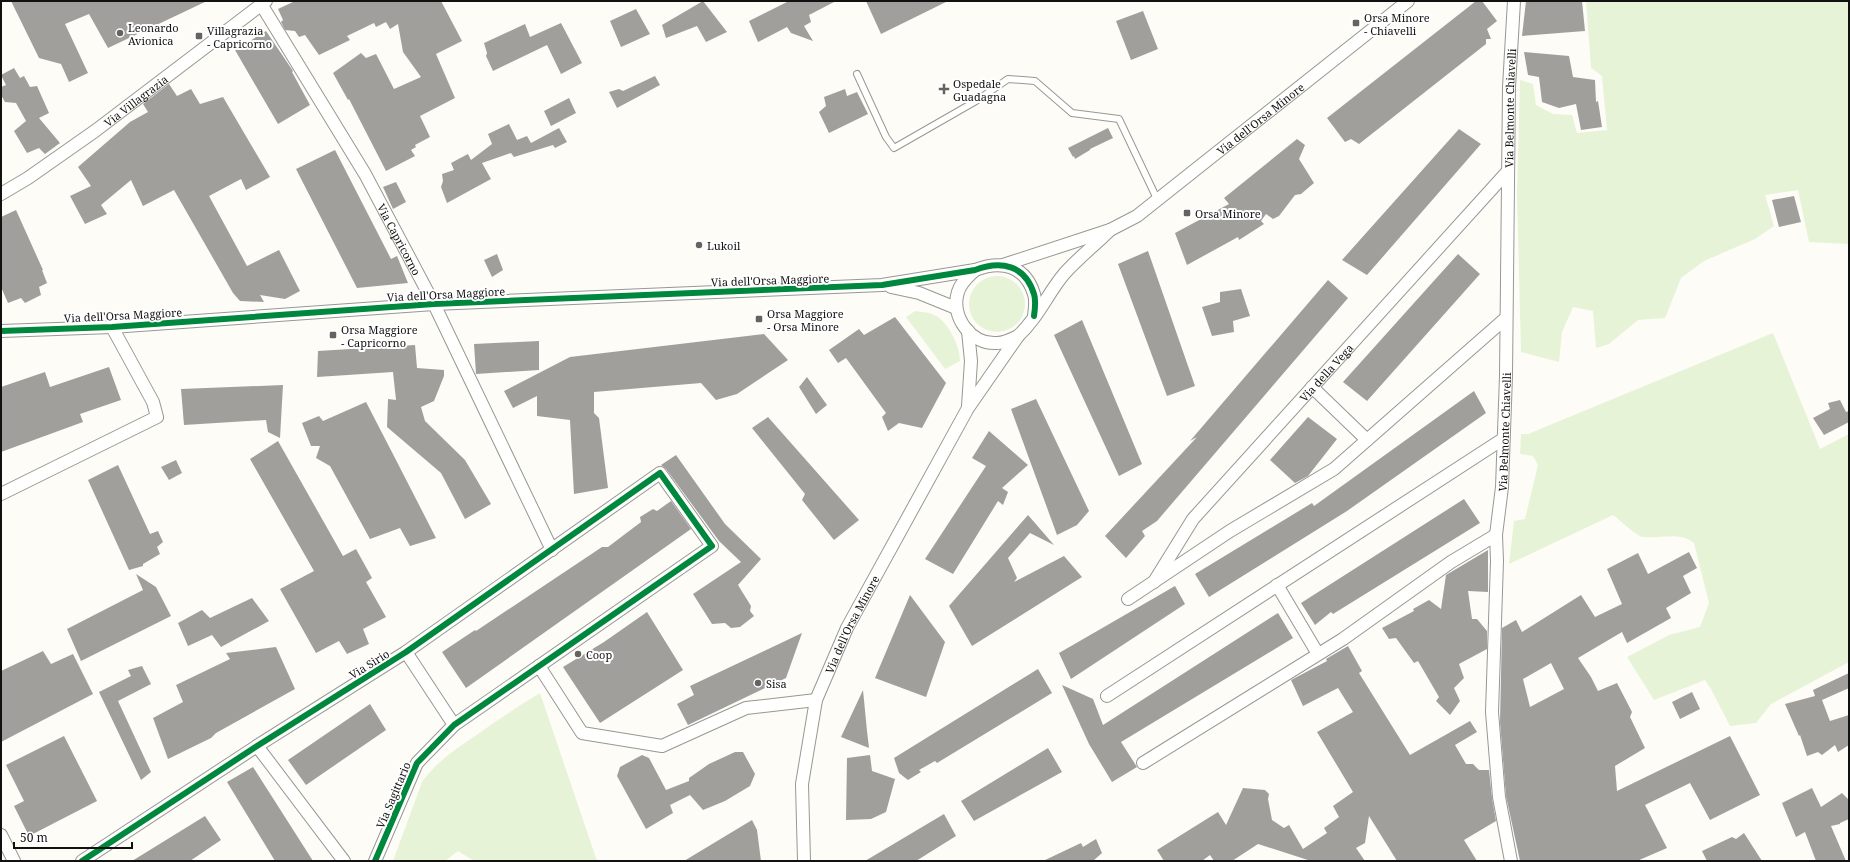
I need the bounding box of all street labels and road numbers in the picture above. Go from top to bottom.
street label: Via Belmonte Chiavelli [1501,48,1519,168]
street label: Via Villagrazia [100,71,170,129]
street label: Via dell'Orsa Minore [1213,79,1307,158]
street label: Via Capricorno [374,201,425,277]
street label: Via dell'Orsa Maggiore [711,270,830,290]
street label: Via dell'Orsa Maggiore [386,283,506,305]
street label: Via dell'Orsa Maggiore [63,304,183,326]
street label: Via della Vega [1296,340,1356,405]
street label: Via Belmonte Chiavelli [1494,372,1514,492]
street label: Via dell'Orsa Minore [821,572,882,675]
street label: Via Sirio [346,646,392,682]
street label: Via Sagittario [372,760,414,830]

